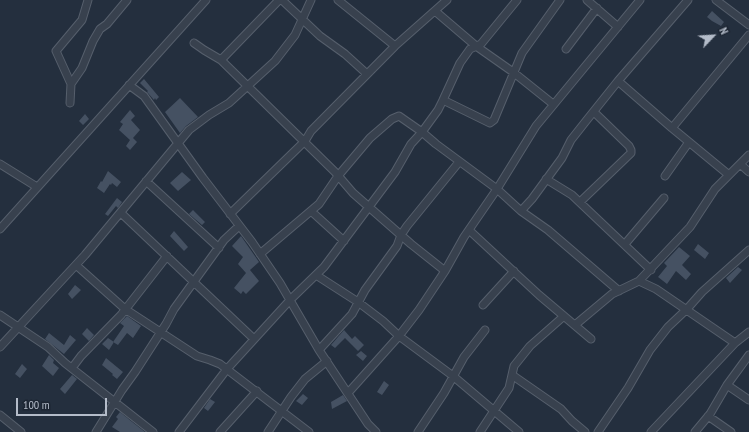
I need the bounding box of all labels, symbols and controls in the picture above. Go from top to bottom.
north arrow [693,16,733,56]
text: N [716,25,731,37]
scale bar [18,390,109,416]
text: 100 m [23,397,50,412]

